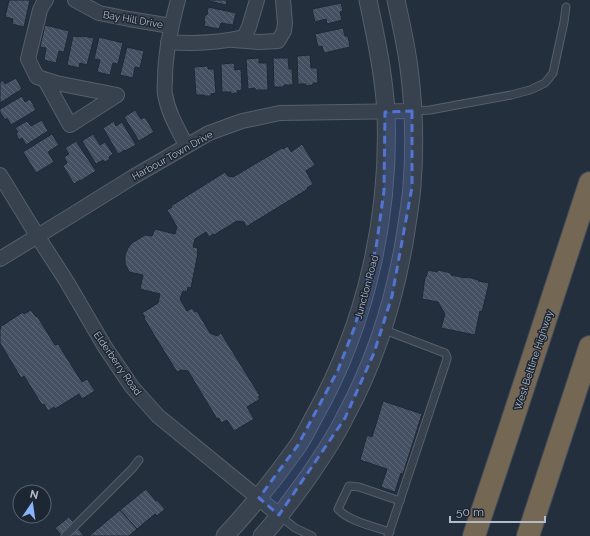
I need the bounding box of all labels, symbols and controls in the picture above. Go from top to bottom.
street label: Bay Hill Drive [102,9,164,30]
street label: Harbour Town Drive [130,129,215,182]
street label: Junction Road [353,254,380,320]
street label: West Beltline Highway [512,308,555,411]
street label: Elderberry Road [92,329,144,397]
north arrow [12,484,52,524]
text: N [29,487,40,502]
scale bar [450,498,545,524]
text: 50 m [456,505,484,519]

